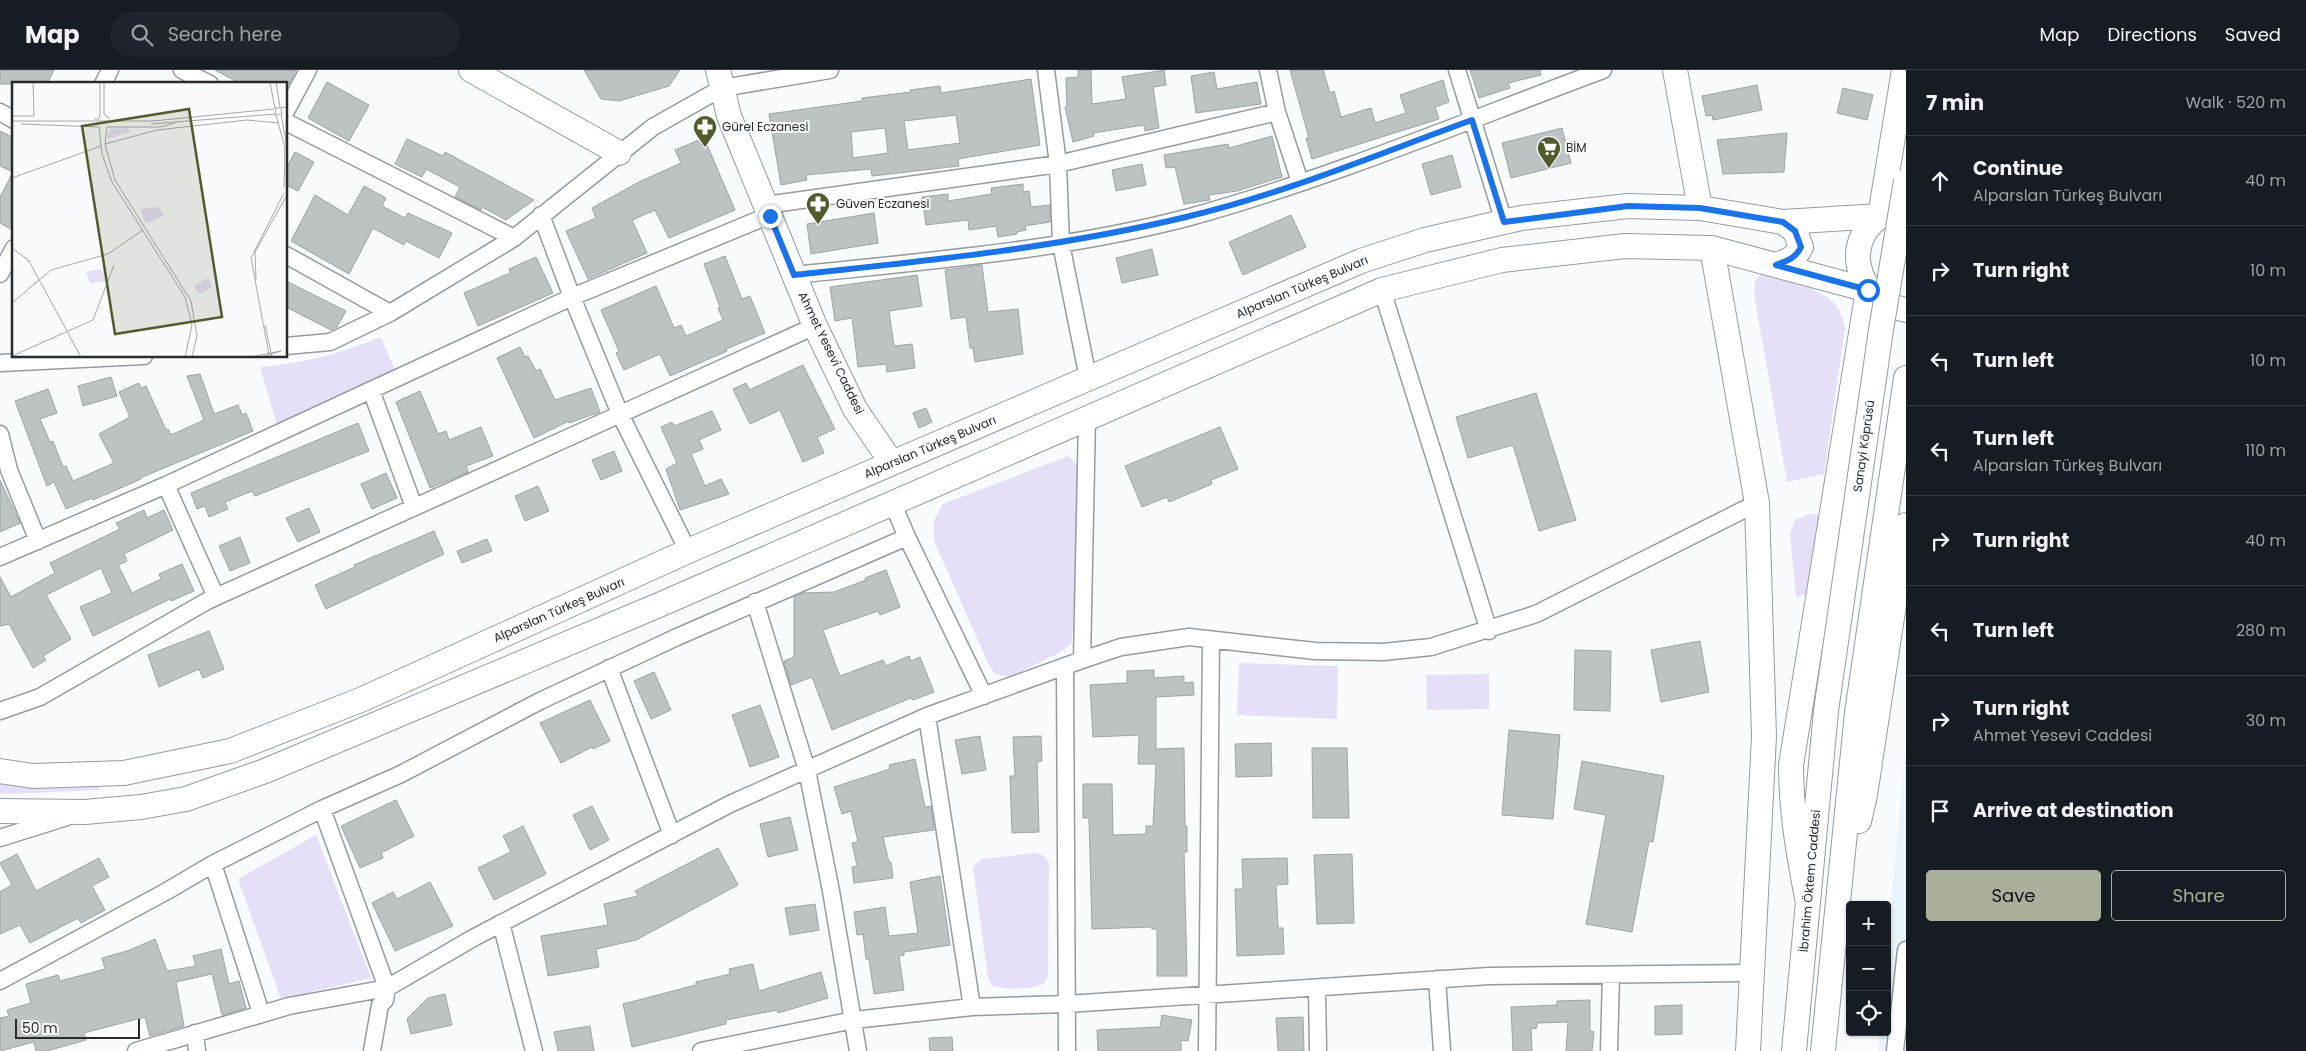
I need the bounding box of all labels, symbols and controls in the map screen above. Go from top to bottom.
search box [110,12,460,57]
text: Map [25,18,80,51]
icon: search [128,21,156,49]
text: Search here [168,21,282,48]
text: Map [2040,22,2079,47]
text: Directions [2107,22,2197,47]
text: Saved [2225,22,2281,47]
inset map [12,82,288,358]
text: 7 min [1926,88,1984,117]
text: Walk · 520 m [2185,91,2286,114]
pharmacy icon: Gürel Eczanesi [692,114,718,148]
place label: Gürel Eczanesi [722,118,808,135]
supermarket icon: BİM [1536,135,1562,169]
place label: BİM [1566,139,1587,156]
text: Continue [1973,155,2063,182]
icon: ahead [1926,167,1954,195]
text: 40 m [2245,169,2286,192]
text: Alparslan Türkeş Bulvarı [1973,184,2162,207]
pharmacy icon: Güven Eczanesi [805,191,831,225]
place label: Güven Eczanesi [836,195,929,212]
route end [759,205,782,228]
street label: Alparslan Türkeş Bulvarı [1233,251,1371,322]
icon: right [1926,257,1954,285]
text: Turn right [1973,257,2069,284]
text: 10 m [2250,259,2286,282]
route start [1857,279,1880,302]
street label: Ahmet Yesevi Caddesi [794,289,869,417]
icon: left [1926,347,1954,375]
text: Turn left [1973,347,2054,374]
text: 10 m [2250,349,2286,372]
street label: Sanayi Köprüsü [1849,399,1878,493]
street label: Alparslan Türkeş Bulvarı [861,411,999,482]
text: Turn left [1973,425,2054,452]
icon: left [1926,437,1954,465]
text: 110 m [2245,439,2286,462]
text: Alparslan Türkeş Bulvarı [1973,454,2162,477]
icon: right [1926,527,1954,555]
text: Turn right [1973,527,2069,554]
text: 40 m [2245,529,2286,552]
street label: Alparslan Türkeş Bulvarı [490,573,627,646]
icon: left [1926,617,1954,645]
text: Turn left [1973,617,2054,644]
text: 280 m [2236,619,2286,642]
text: Turn right [1973,695,2069,722]
icon: right [1926,707,1954,735]
text: 30 m [2246,709,2286,732]
text: Ahmet Yesevi Caddesi [1973,724,2152,747]
icon: arrive [1926,797,1954,825]
text: Arrive at destination [1973,797,2174,824]
street label: İbrahim Öktem Caddesi [1795,809,1824,953]
button: Save [1926,870,2101,921]
button: Share [2111,870,2286,921]
map controls [1846,901,1891,1036]
button: + [1846,901,1891,946]
button: − [1846,946,1891,991]
button: locate [1846,991,1891,1036]
scale bar [15,1016,140,1039]
text: 50 m [22,1018,58,1038]

